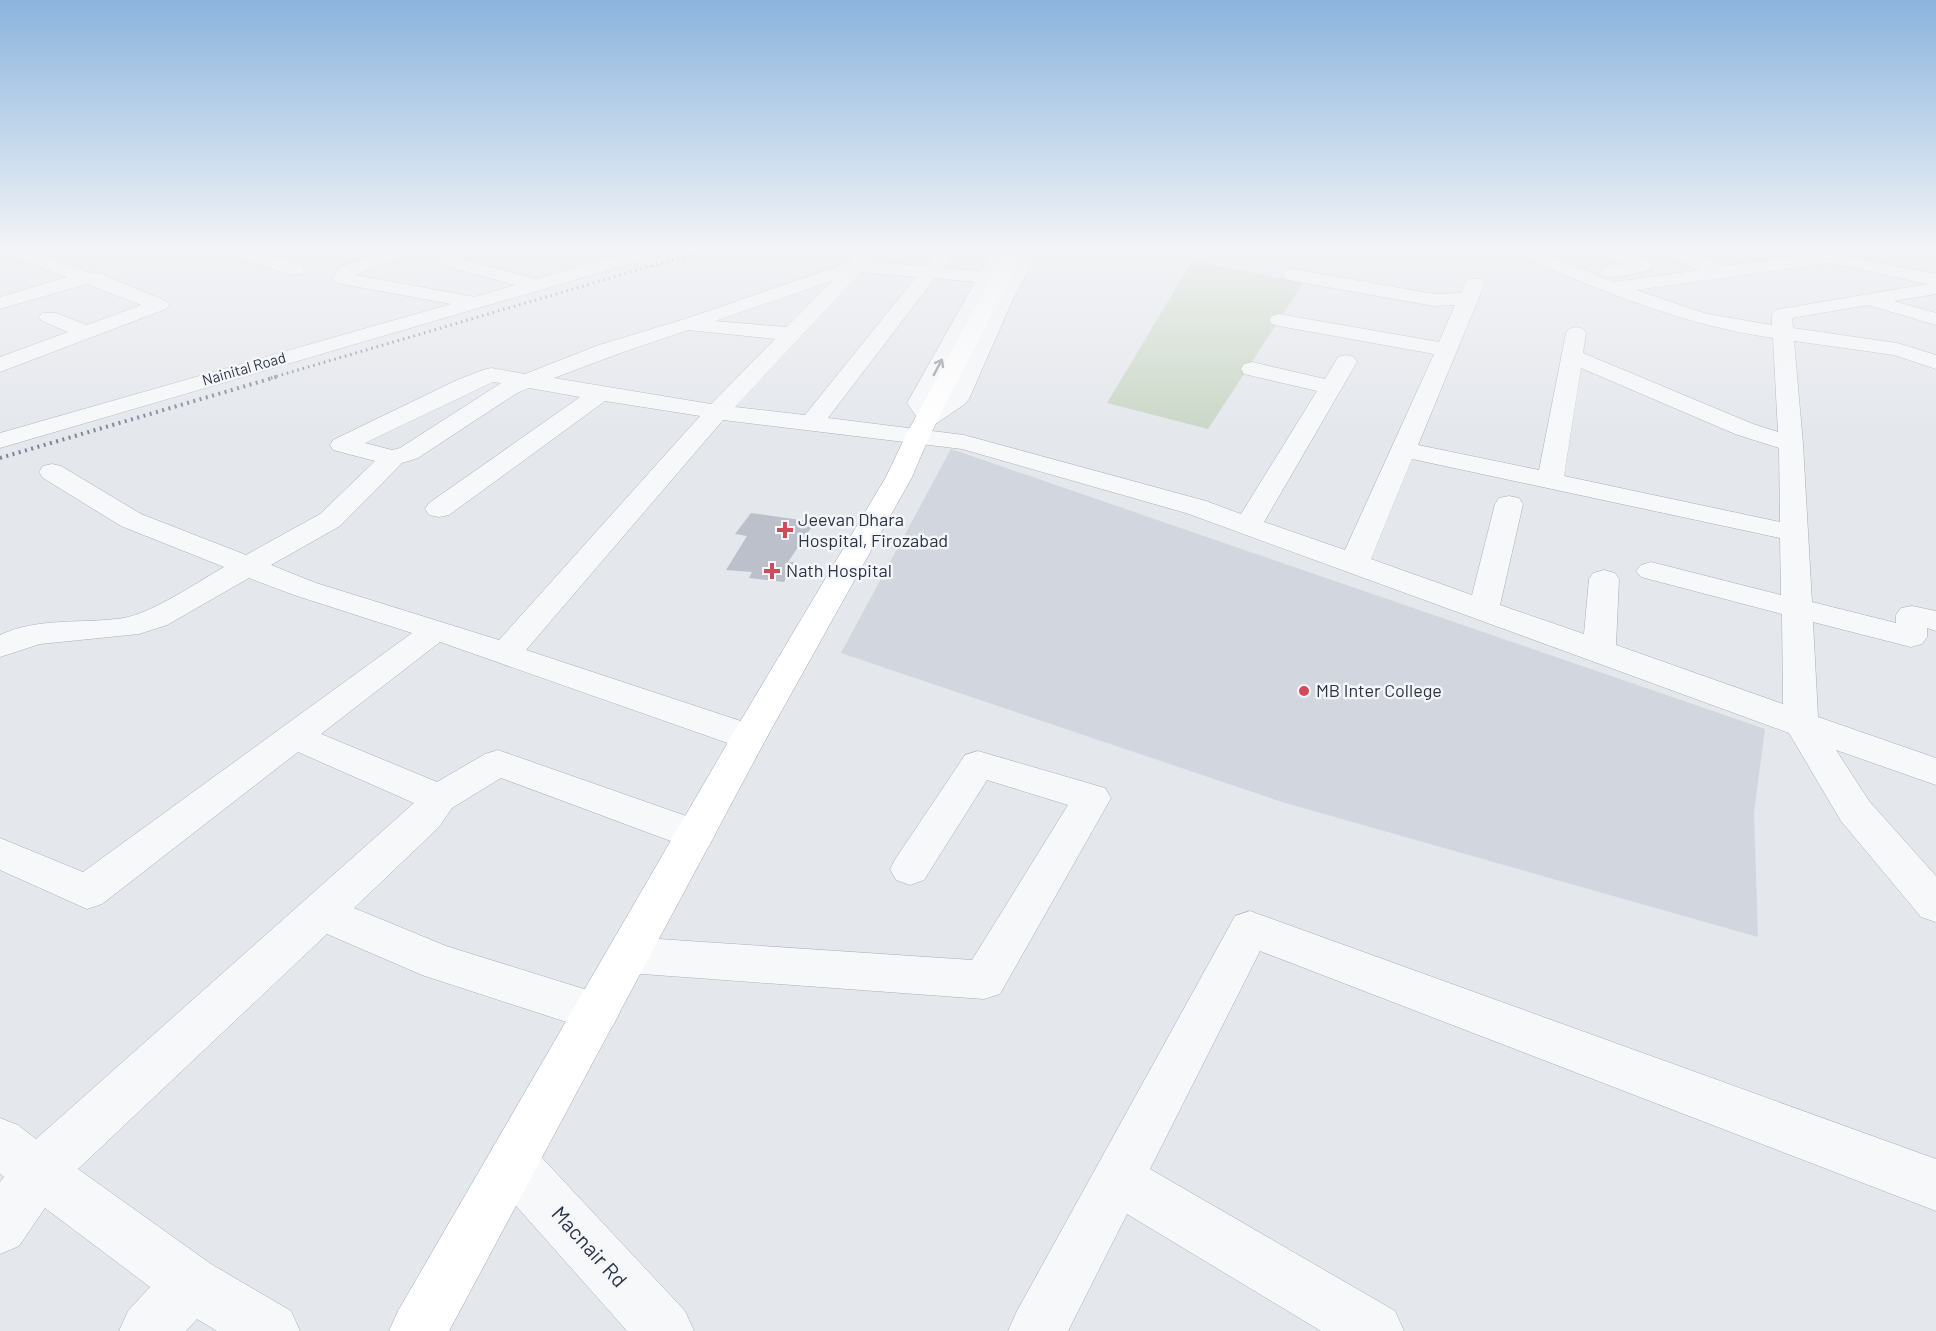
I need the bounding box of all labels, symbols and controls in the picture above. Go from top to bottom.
street label: Nainital Road [200,347,288,389]
one-way arrow [933,359,944,377]
place label: Jeevan Dhara Hospital, Firozabad [798,508,948,551]
marker: Jeevan Dhara Hospital, Firozabad [776,521,794,539]
place label: Nath Hospital [786,559,892,581]
marker: Nath Hospital [763,562,781,580]
place label: MB Inter College [1316,679,1442,701]
marker: MB Inter College [1297,684,1311,698]
street label: Macnair Rd [547,1200,633,1292]

